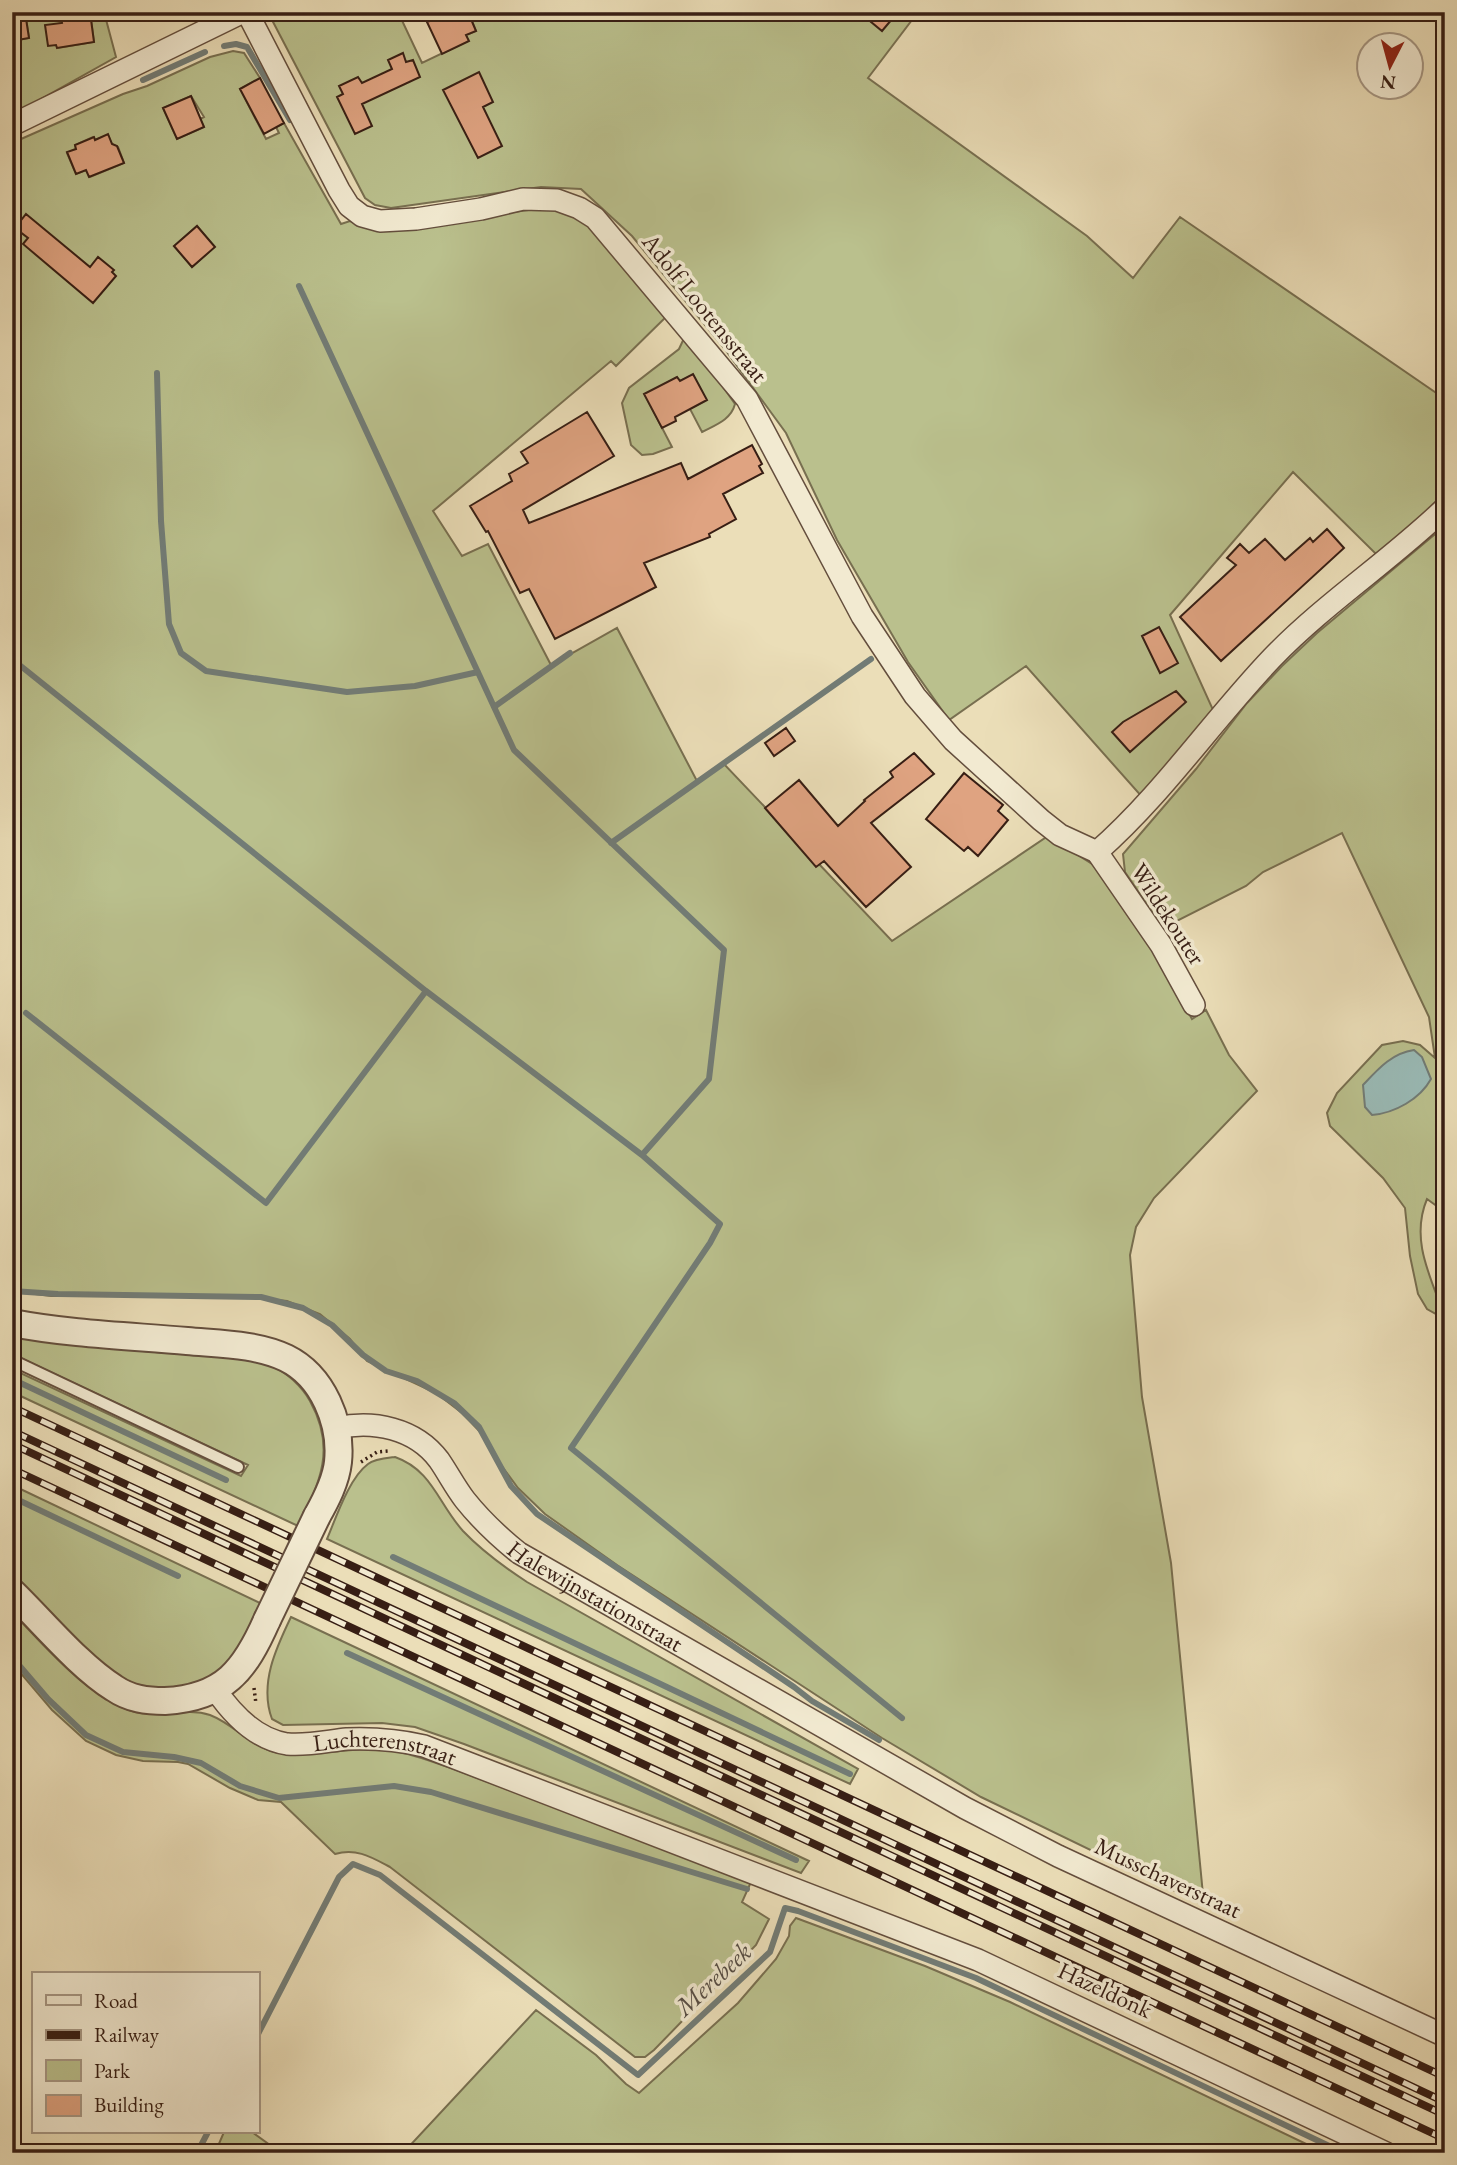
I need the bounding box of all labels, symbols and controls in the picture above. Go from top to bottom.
north arrow [1356,32,1426,102]
text: N [1379,69,1397,96]
street label: Adolf Lootensstraat [635,226,775,389]
street label: Wildekouter [1124,857,1213,971]
street label: Halewijnstationstraat [501,1534,689,1659]
street label: Luchterenstraat [311,1723,462,1772]
street label: Musschaverstraat [1090,1830,1247,1925]
water label: Merebeek [666,1935,759,2025]
street label: Hazeldonk [1053,1954,1158,2025]
legend [32,1972,259,2134]
text: Road [94,1987,138,2014]
text: Railway [94,2021,160,2048]
text: Park [94,2057,131,2084]
text: Building [94,2091,164,2118]

